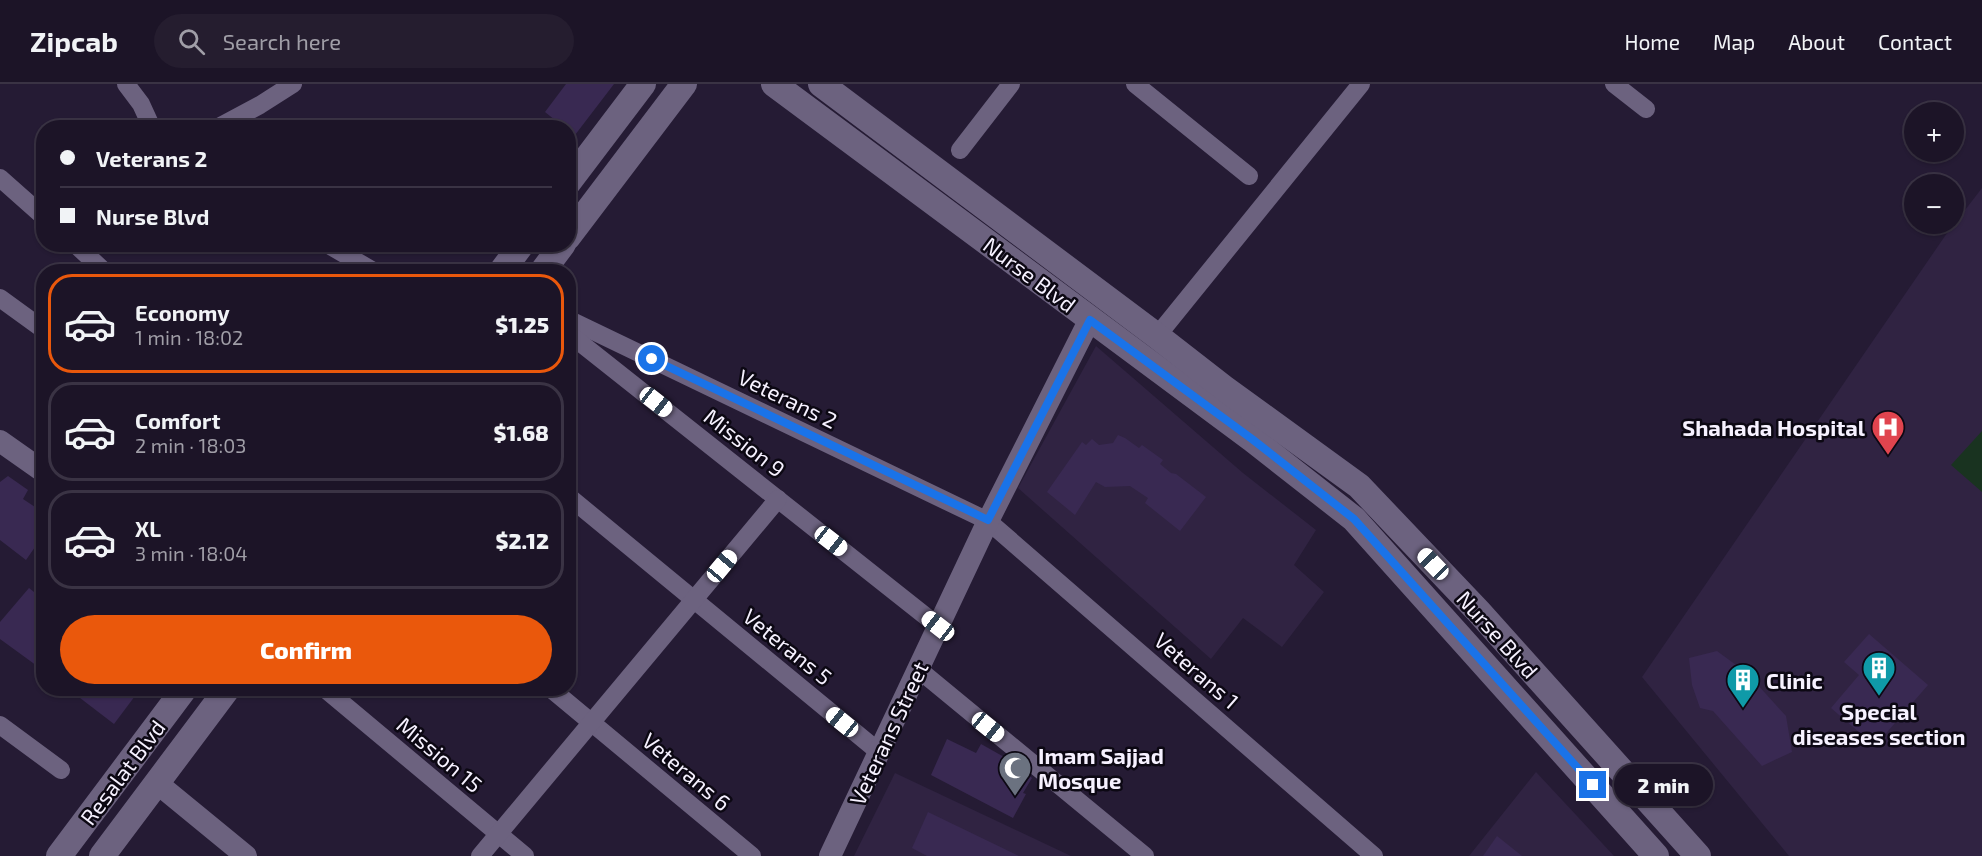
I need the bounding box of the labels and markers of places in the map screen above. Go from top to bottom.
hospital icon: Shahada Hospital [1870,409,1906,456]
place label: Shahada Hospital [1682,414,1866,440]
building icon: Special diseases section [1861,650,1897,697]
building icon: Clinic [1725,662,1761,709]
place label: Clinic [1766,667,1823,693]
place label: Special diseases section [1793,698,1965,749]
place label: Imam Sajjad Mosque [1038,742,1164,793]
mosque icon: Imam Sajjad Mosque [997,750,1033,797]

